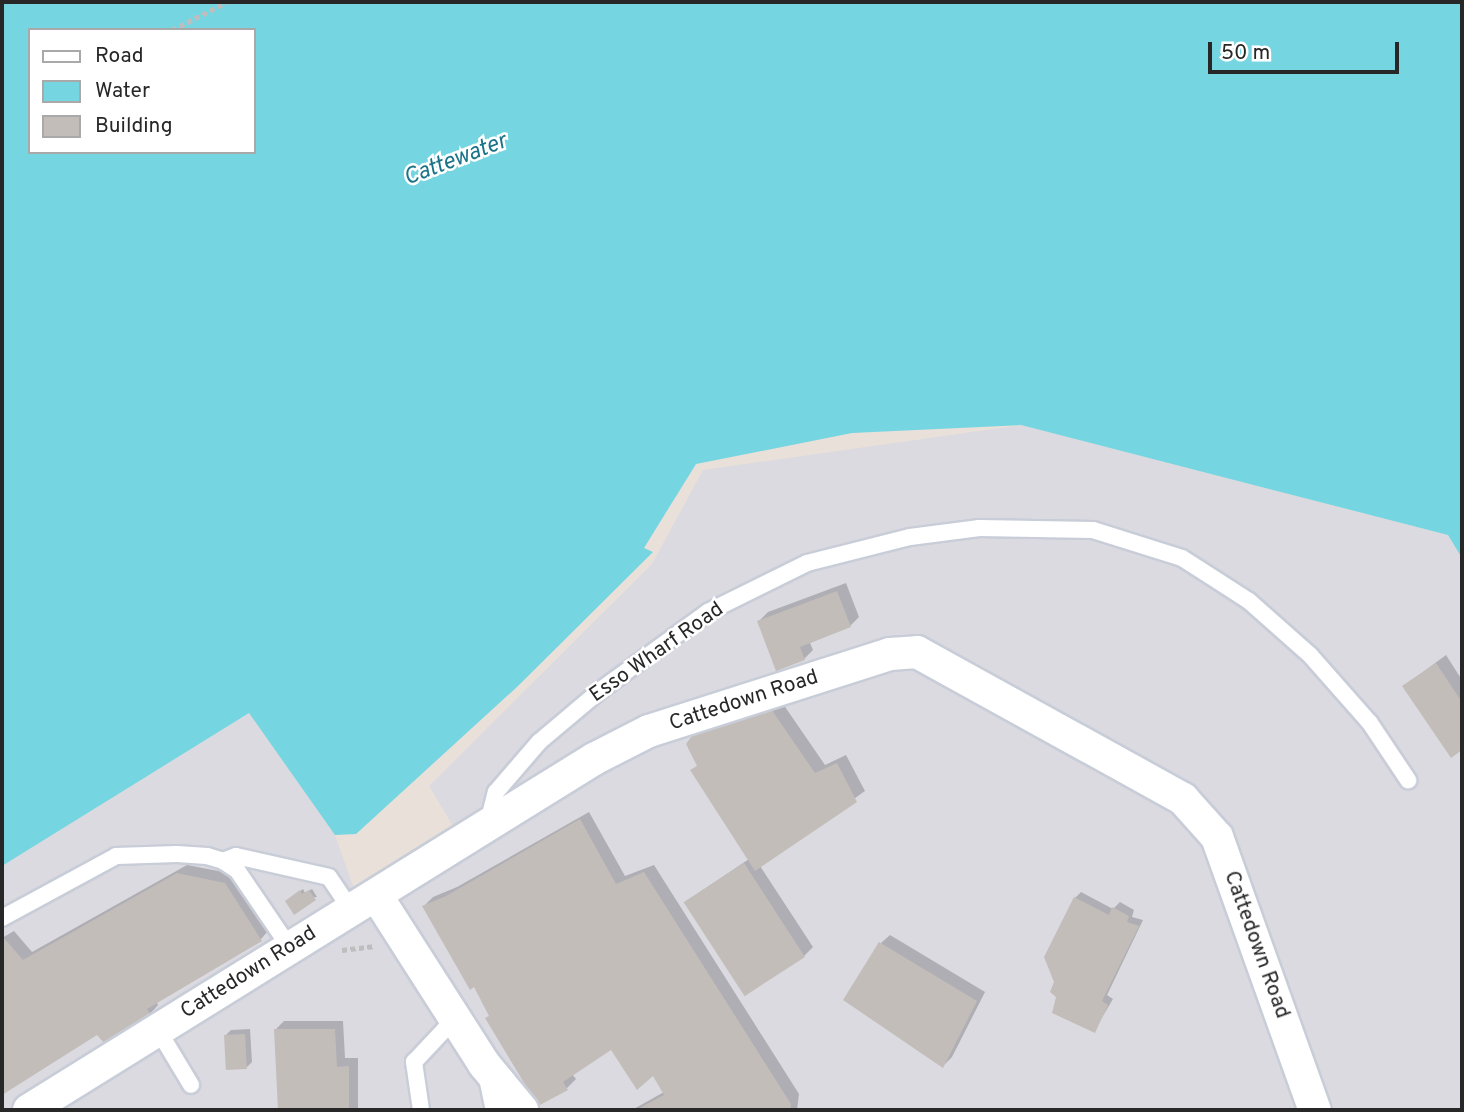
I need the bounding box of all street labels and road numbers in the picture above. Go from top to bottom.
street label: Esso Wharf Road [585,597,729,709]
street label: Cattedown Road [666,665,822,737]
street label: Cattedown Road [1218,868,1294,1022]
street label: Cattedown Road [177,921,321,1025]

